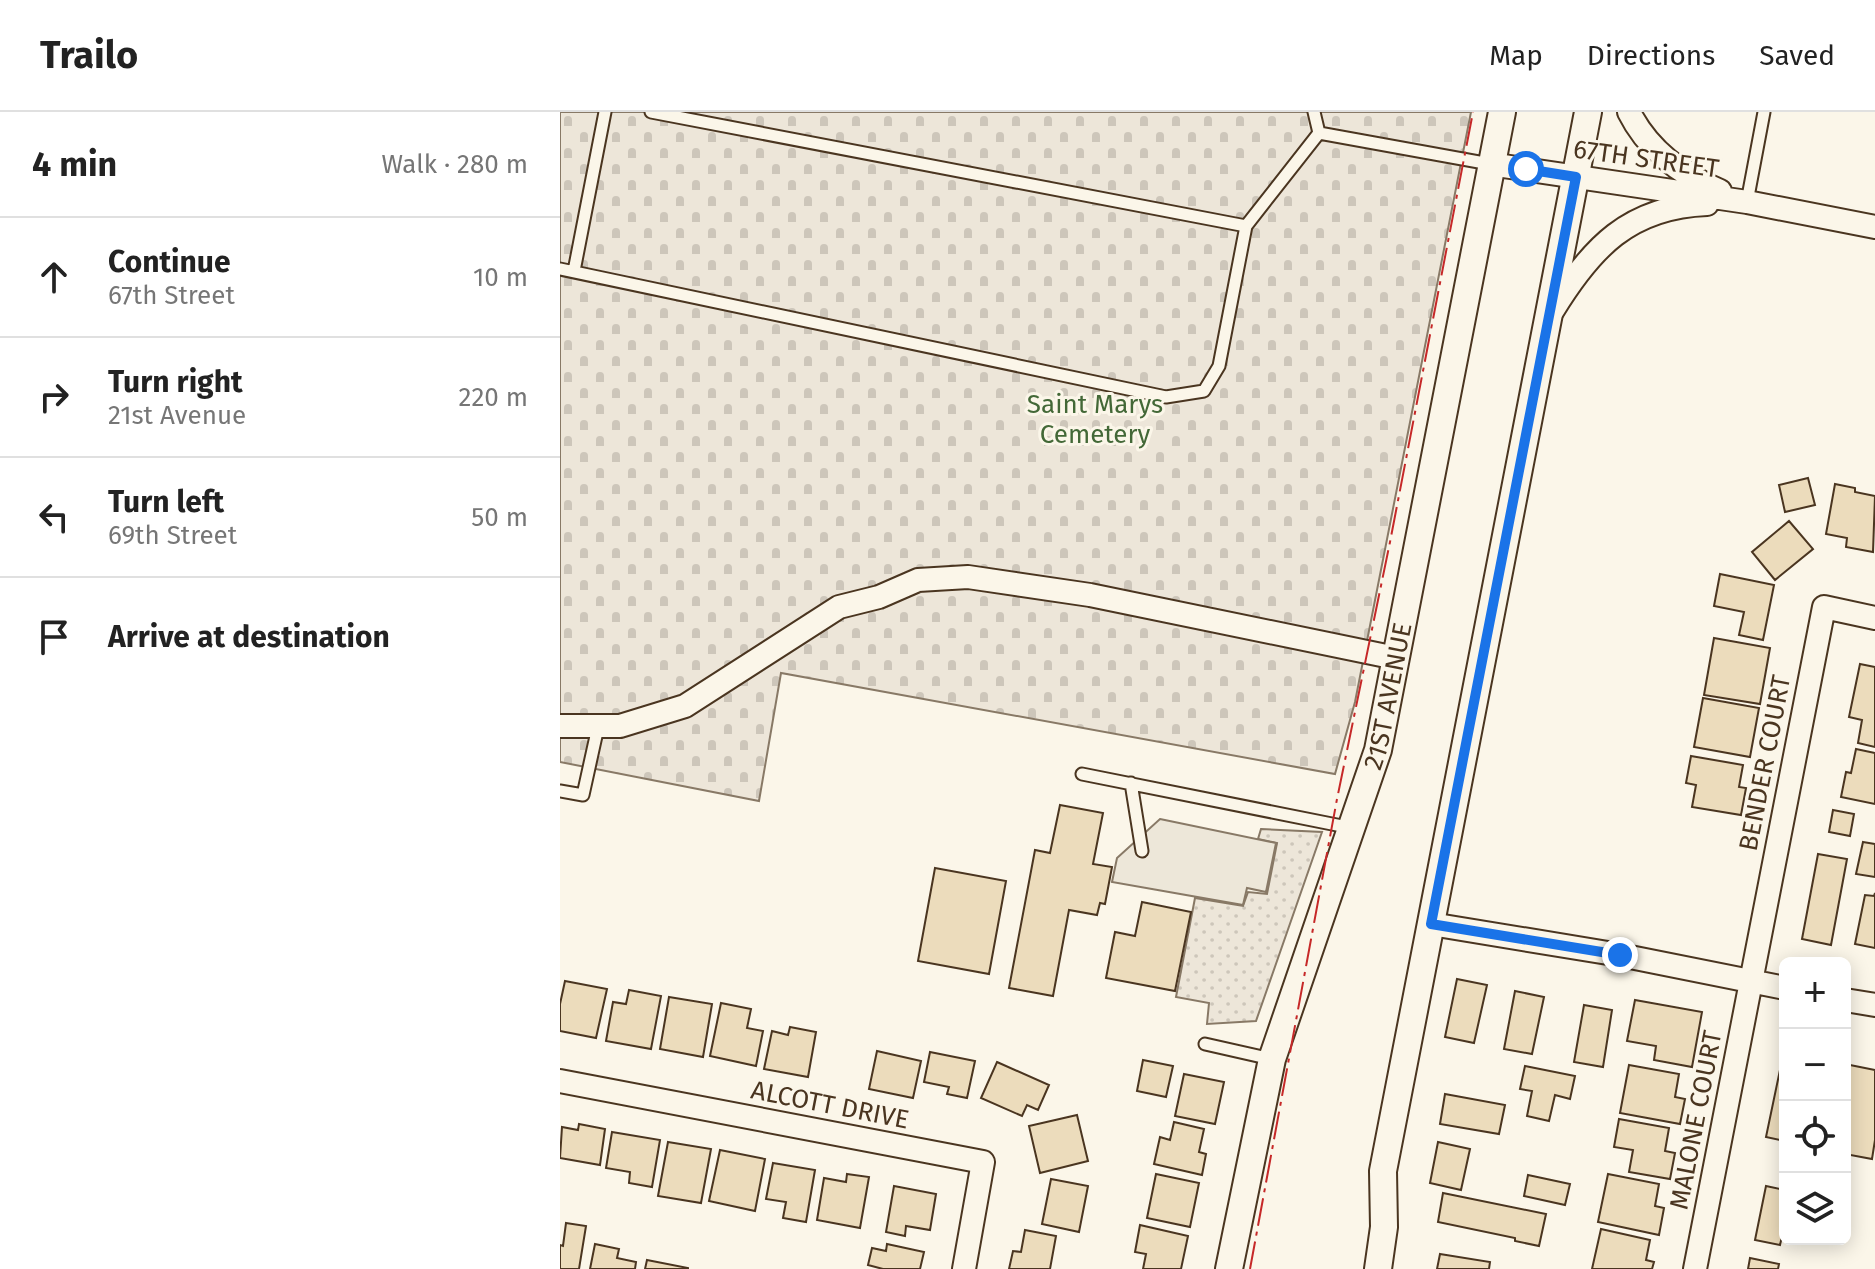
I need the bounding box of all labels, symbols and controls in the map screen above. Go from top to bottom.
text: Trailo [40,32,138,78]
text: Map [1489,39,1543,72]
text: Directions [1587,39,1715,72]
text: Saved [1759,39,1835,72]
street label: 67TH STREET [1571,133,1721,185]
text: 4 min [32,144,117,185]
text: Walk · 280 m [382,149,528,180]
route start [1508,151,1544,187]
text: Continue [108,244,231,280]
icon: ahead [32,255,76,299]
text: 10 m [473,262,528,293]
text: 67th Street [108,280,235,311]
text: Turn right [108,364,243,400]
icon: right [32,375,76,419]
text: 220 m [459,382,528,413]
park label: Saint Marys Cemetery [1027,389,1163,450]
text: 21st Avenue [108,400,246,431]
text: Turn left [108,484,224,520]
icon: left [32,495,76,539]
text: 50 m [471,502,528,533]
text: 69th Street [108,520,237,551]
icon: arrive [32,615,76,659]
text: Arrive at destination [108,619,390,655]
street label: 21ST AVENUE [1357,620,1418,774]
street label: BENDER COURT [1733,672,1797,854]
route end [1602,937,1638,973]
map controls [1779,957,1851,1245]
button: + [1779,957,1851,1029]
street label: MALONE COURT [1663,1027,1729,1212]
button: − [1779,1029,1851,1101]
street label: ALCOTT DRIVE [748,1075,912,1135]
button: locate [1779,1101,1851,1173]
button: layers [1779,1173,1851,1245]

